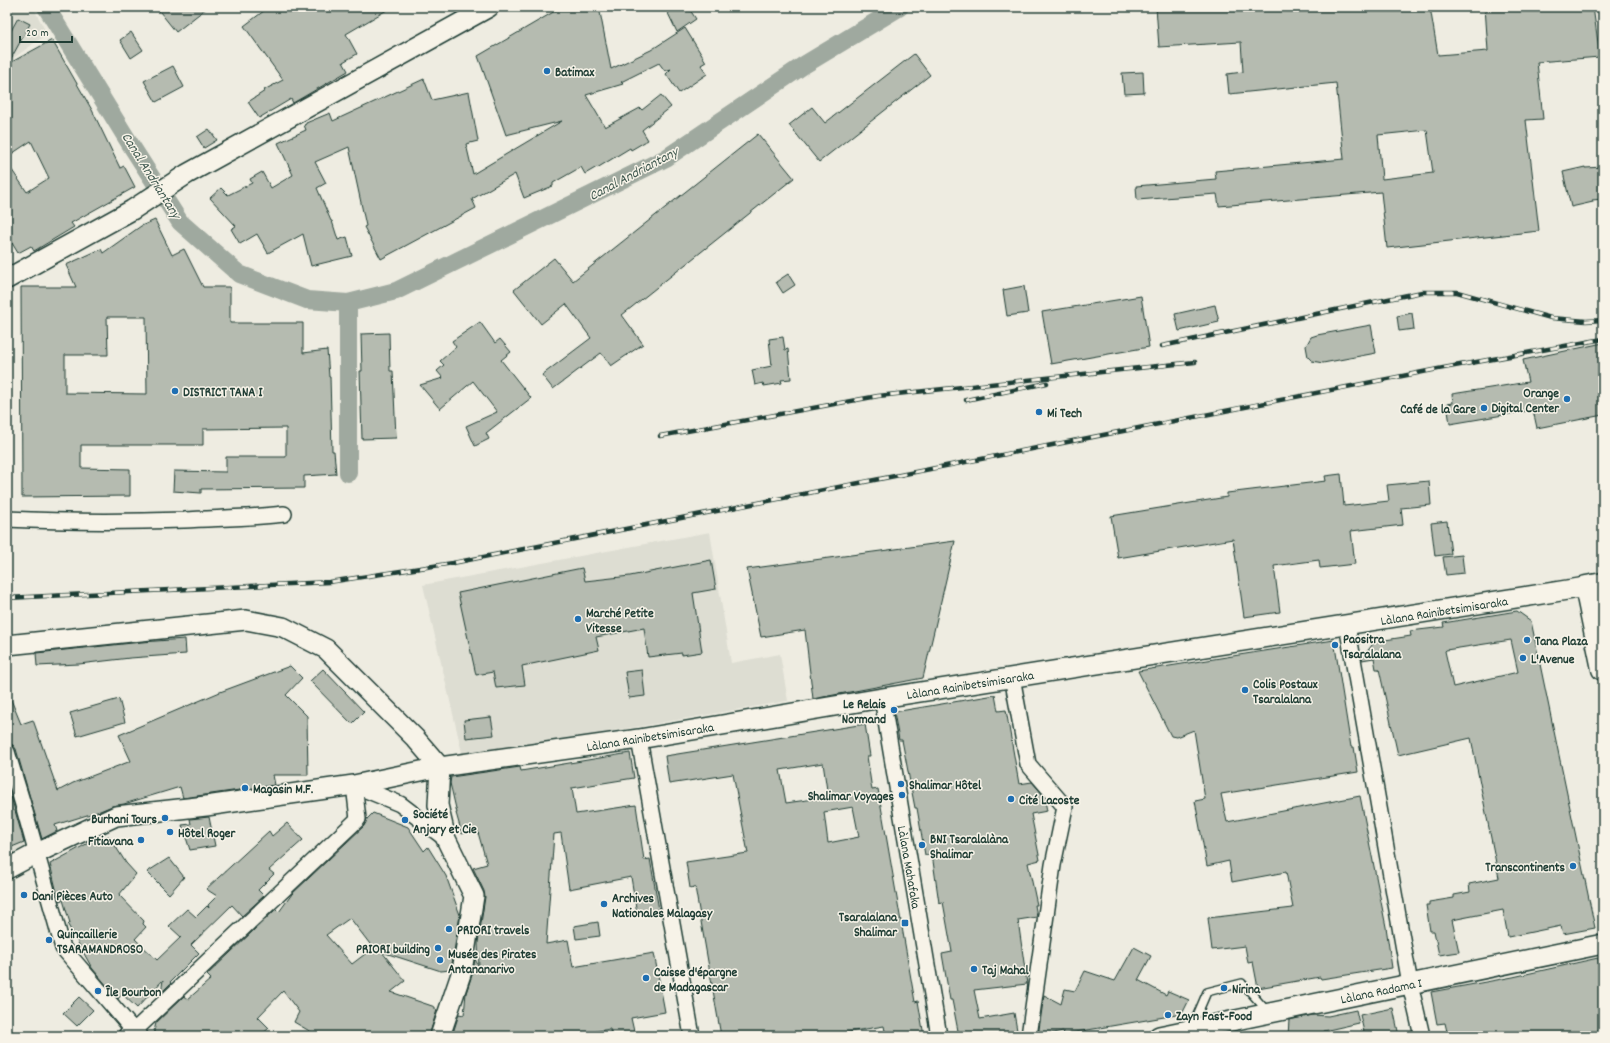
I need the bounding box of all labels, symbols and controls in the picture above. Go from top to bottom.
scale bar [20,18,72,44]
text: 20 m [26,25,49,42]
place label: Batimax [555,64,594,83]
marker: Batimax [542,66,552,76]
water label: Canal Andriantany [116,129,186,225]
water label: Canal Andriantany [586,142,684,207]
place label: DISTRICT TANA I [183,384,263,403]
place label: Orange Digital Center [1491,385,1560,419]
marker: DISTRICT TANA I [170,386,180,396]
marker: Orange Digital Center [1562,394,1572,404]
place label: Café de la Gare [1400,401,1476,420]
marker: Café de la Gare [1479,403,1489,413]
place label: Mi Tech [1047,405,1082,424]
marker: Mi Tech [1034,407,1044,417]
street label: Làlana Rainibetsimisaraka [1379,593,1510,632]
place label: Marché Petite Vitesse [586,605,654,639]
marker: Marché Petite Vitesse [573,614,583,624]
place label: Paositra Tsaralalana [1343,631,1402,665]
place label: Tana Plaza [1535,633,1588,652]
marker: Tana Plaza [1522,635,1532,645]
marker: Paositra Tsaralalana [1330,640,1340,650]
place label: L'Avenue [1531,651,1575,670]
marker: L'Avenue [1518,653,1528,663]
street label: Làlana Rainibetsimisaraka [905,667,1036,706]
place label: Colis Postaux Tsaralalana [1253,676,1318,710]
marker: Colis Postaux Tsaralalana [1240,685,1250,695]
place label: Le Relais Normand [842,696,887,730]
marker: Le Relais Normand [889,705,899,715]
street label: Làlana Rainibetsimisaraka [585,719,716,758]
place label: Shalimar Hôtel [909,777,982,796]
marker: Shalimar Hôtel [896,779,906,789]
place label: Magasin M.F. [253,781,313,800]
marker: Magasin M.F. [240,783,250,793]
place label: Shalimar Voyages [808,788,895,807]
marker: Shalimar Voyages [897,790,907,800]
place label: Cité Lacoste [1019,792,1080,811]
marker: Cité Lacoste [1006,794,1016,804]
place label: Société Anjary et Cie [413,806,477,840]
place label: Burhani Tours [91,811,158,830]
marker: Burhani Tours [160,813,170,823]
marker: Société Anjary et Cie [400,815,410,825]
street label: Làlana Mahafaka [891,824,924,911]
place label: Hôtel Roger [178,825,237,844]
marker: Hôtel Roger [165,827,175,837]
place label: BNI Tsaralalàna Shalimar [930,831,1009,865]
place label: Fitiavana [88,833,134,852]
marker: Fitiavana [136,835,146,845]
marker: BNI Tsaralalàna Shalimar [917,840,927,850]
place label: Transcontinents [1485,859,1566,878]
marker: Transcontinents [1568,861,1578,871]
place label: Dani Pièces Auto [32,888,113,907]
marker: Dani Pièces Auto [19,890,29,900]
place label: Archives Nationales Malagasy [612,890,713,924]
marker: Archives Nationales Malagasy [599,899,609,909]
place label: Tsaralalana Shalimar [839,909,898,943]
marker: Tsaralalana Shalimar [900,918,910,928]
place label: PRIORI travels [457,922,530,941]
marker: PRIORI travels [444,924,454,934]
place label: Quincaillerie TSARAMANDROSO [57,926,144,960]
marker: Quincaillerie TSARAMANDROSO [44,935,54,945]
place label: PRIORI building [356,941,430,960]
marker: PRIORI building [433,943,443,953]
place label: Musée des Pirates Antananarivo [448,946,537,980]
marker: Musée des Pirates Antananarivo [435,955,445,965]
place label: Taj Mahal [982,962,1029,981]
place label: Caisse d'épargne de Madagascar [654,964,737,998]
marker: Taj Mahal [969,964,979,974]
marker: Caisse d'épargne de Madagascar [641,973,651,983]
street label: Làlana Radama I [1339,975,1424,1010]
place label: Nirina [1232,981,1261,1000]
marker: Nirina [1219,983,1229,993]
place label: Île Bourbon [105,984,161,1003]
marker: Île Bourbon [93,986,103,996]
place label: Zayn Fast-Food [1176,1008,1252,1027]
marker: Zayn Fast-Food [1163,1010,1173,1020]

